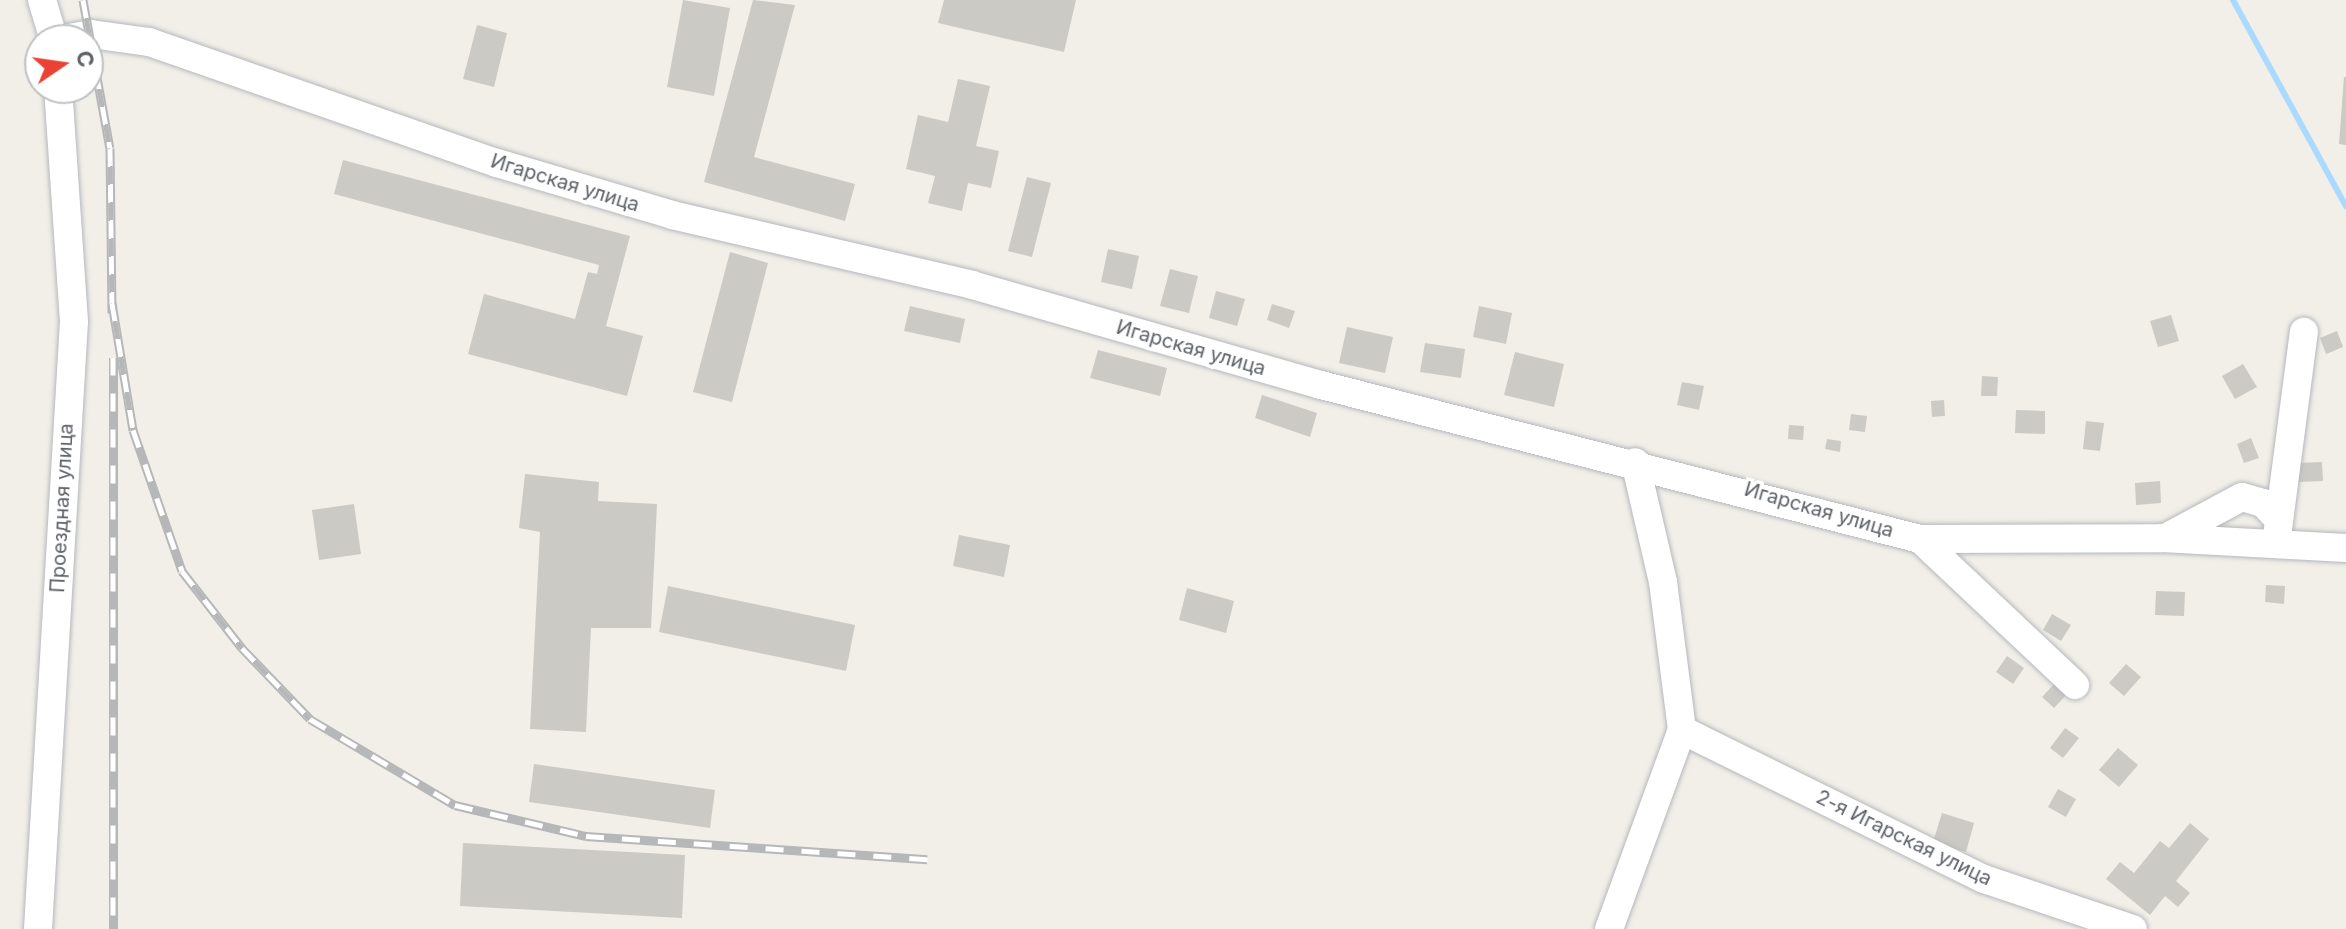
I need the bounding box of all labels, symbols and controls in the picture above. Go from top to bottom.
north arrow [24,24,104,104]
text: С [71,48,100,70]
street label: Игарская улица [488,149,642,217]
street label: Игарская улица [1114,315,1268,381]
street label: Проездная улица [46,423,78,593]
street label: Игарская улица [1742,477,1896,543]
street label: 2-я Игарская улица [1812,785,1996,891]

